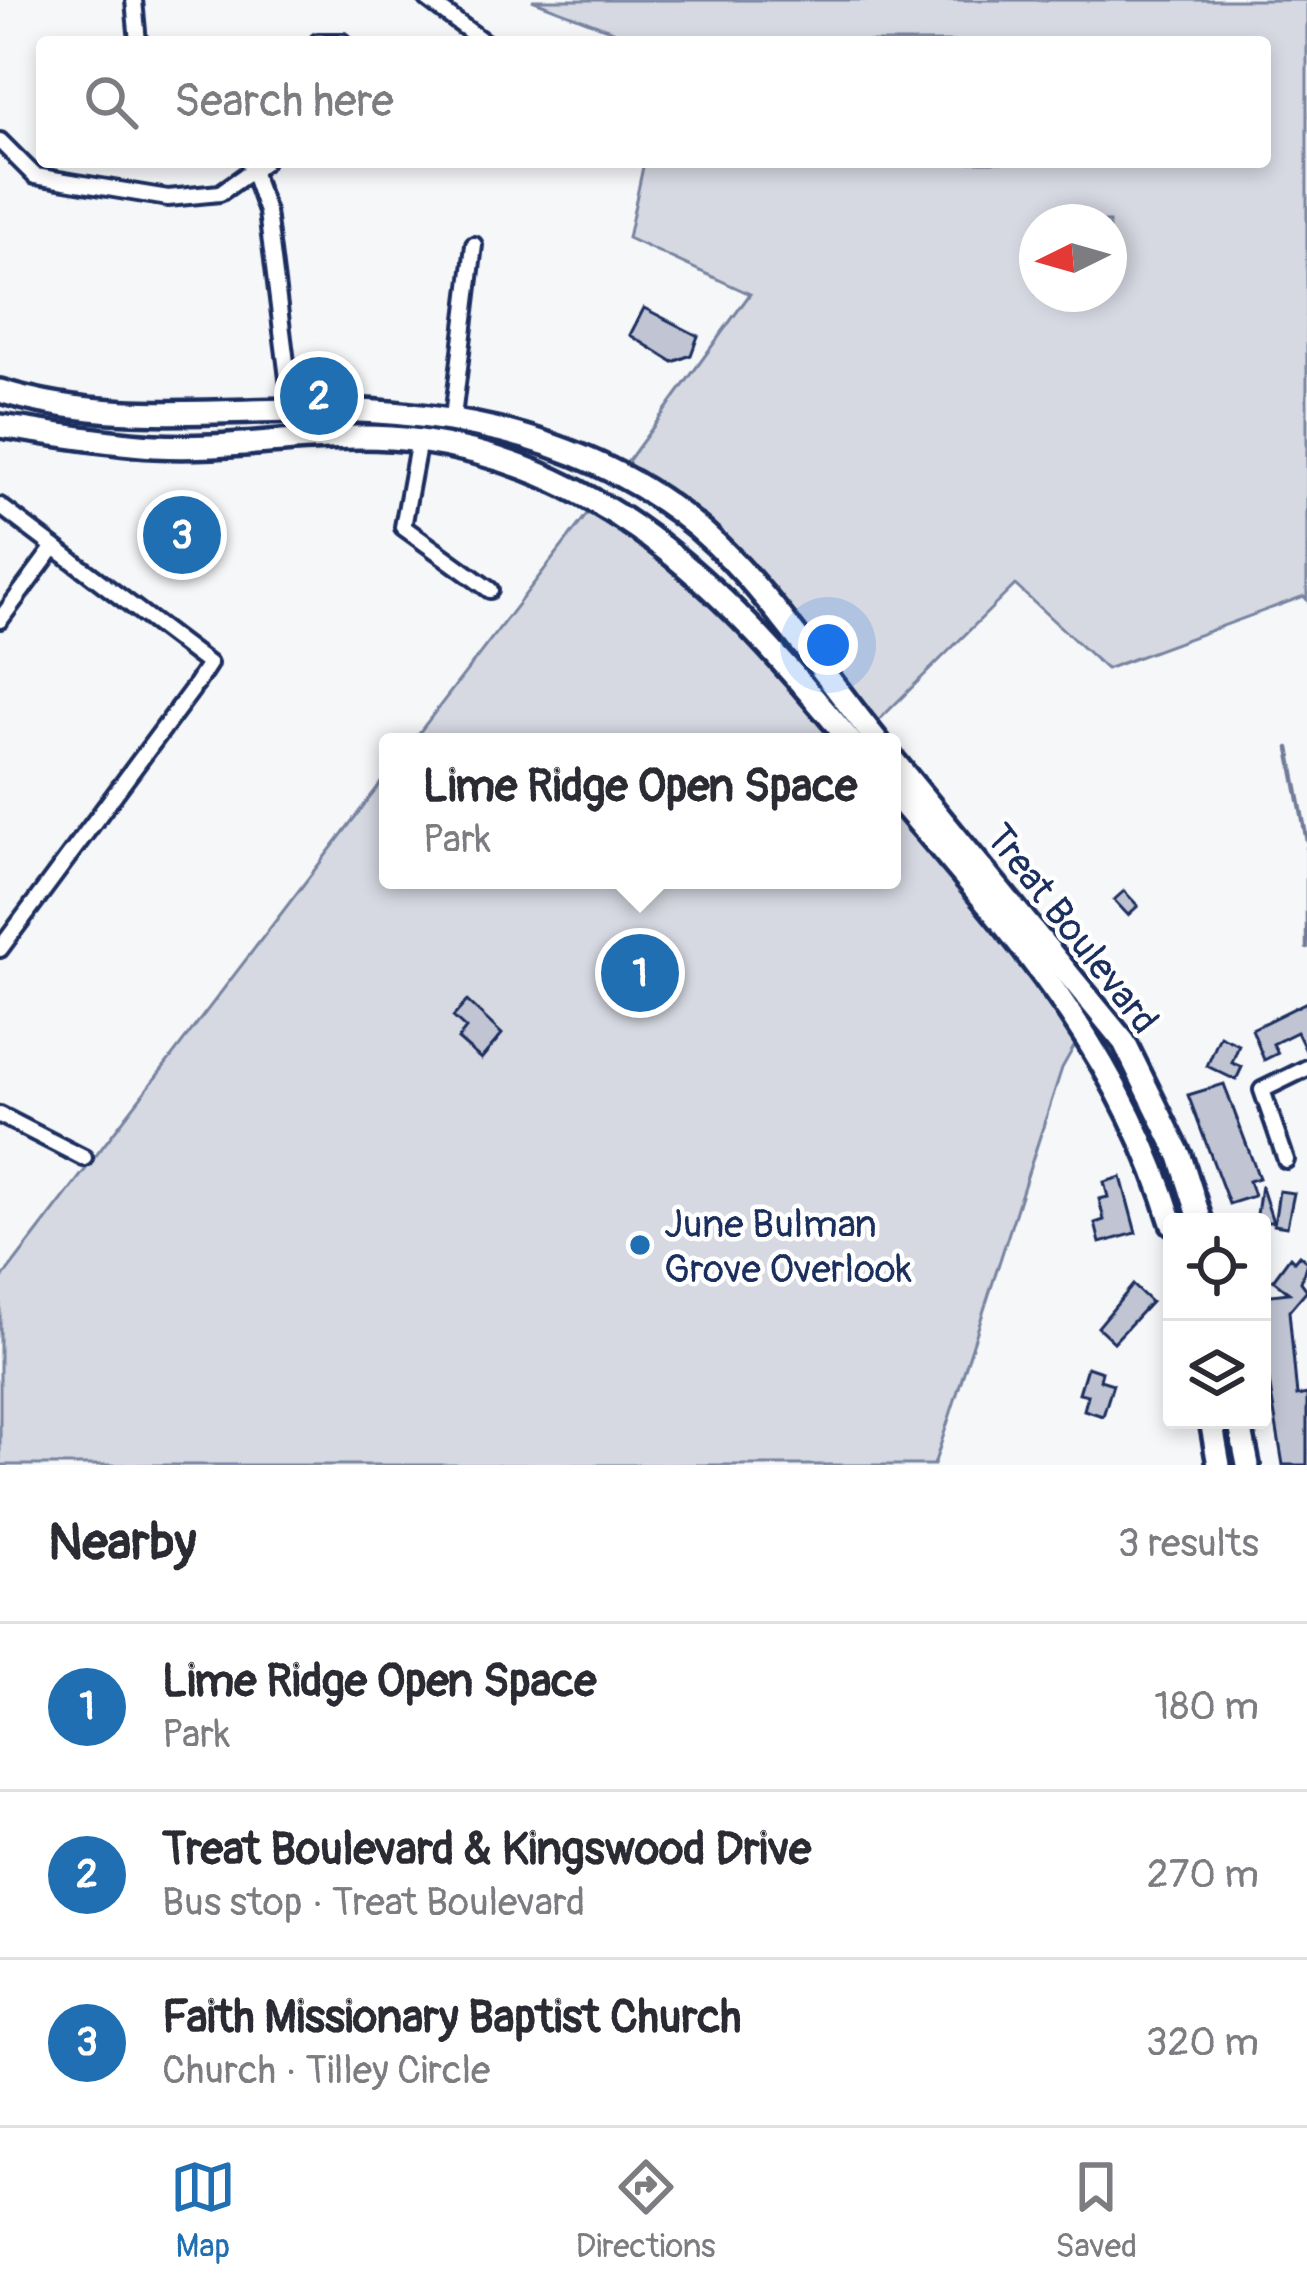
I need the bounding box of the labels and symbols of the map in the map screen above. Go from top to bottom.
north arrow [1019,204,1127,312]
pin: 2 [280,351,358,441]
pin: 3 [143,490,221,580]
your location [798,615,858,675]
street label: Treat Boulevard [975,814,1169,1044]
pin: 1 [601,928,679,1018]
place label: June Bulman Grove Overlook [664,1200,912,1294]
marker: June Bulman Grove Overlook [627,1232,653,1258]

